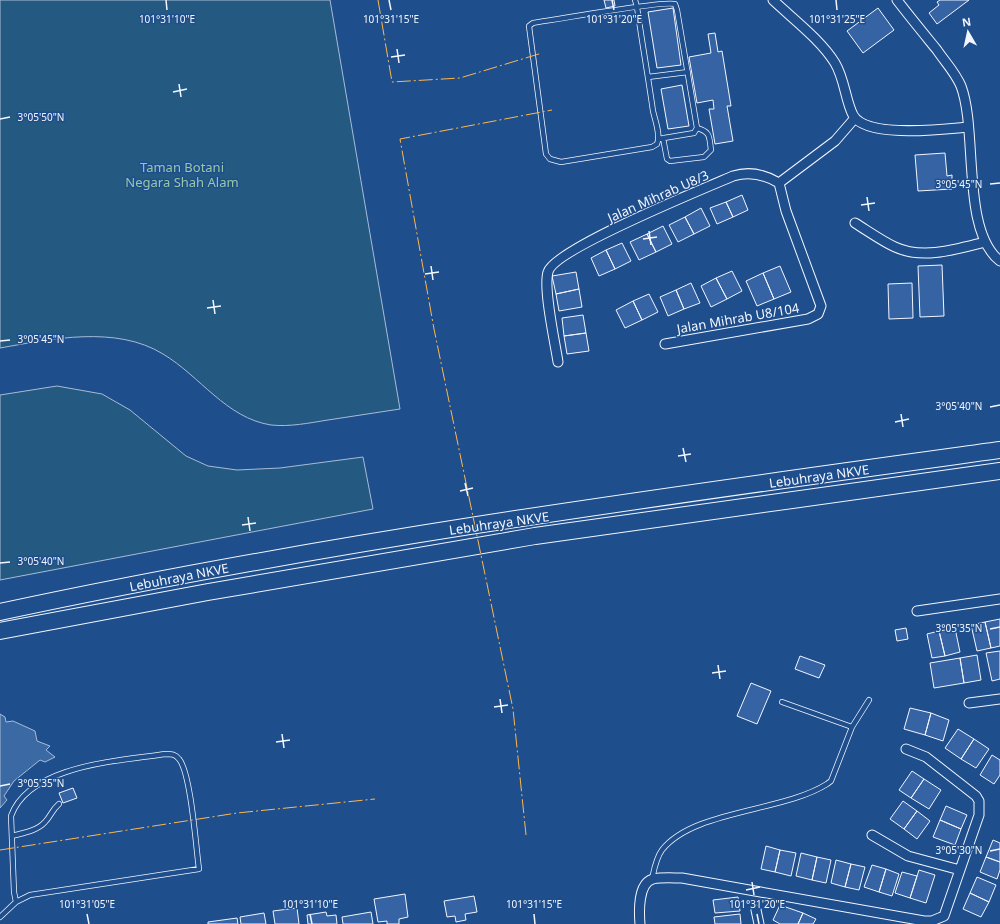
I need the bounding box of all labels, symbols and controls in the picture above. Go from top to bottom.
text: 101°31'10"E [139,12,195,26]
text: 101°31'15"E [363,12,419,26]
text: 101°31'20"E [586,12,642,26]
text: 101°31'25"E [809,12,865,26]
north arrow [948,12,988,52]
text: N [961,14,972,30]
text: 3°05'50"N [18,110,64,124]
park label: Taman Botani Negara Shah Alam [125,158,239,191]
street label: Jalan Mihrab U8/3 [603,166,711,227]
text: 3°05'45"N [936,177,982,191]
street label: Jalan Mihrab U8/104 [673,298,801,338]
text: 3°05'45"N [18,332,64,346]
text: 3°05'40"N [936,399,982,413]
street label: Lebuhraya NKVE [768,460,870,492]
street label: Lebuhraya NKVE [448,507,550,539]
text: 3°05'40"N [18,554,64,568]
street label: Lebuhraya NKVE [128,559,230,595]
text: 3°05'35"N [936,621,982,635]
text: 3°05'35"N [18,776,64,790]
text: 3°05'30"N [936,843,982,857]
text: 101°31'05"E [59,897,115,911]
text: 101°31'10"E [282,897,338,911]
text: 101°31'15"E [506,897,562,911]
text: 101°31'20"E [729,897,785,911]

